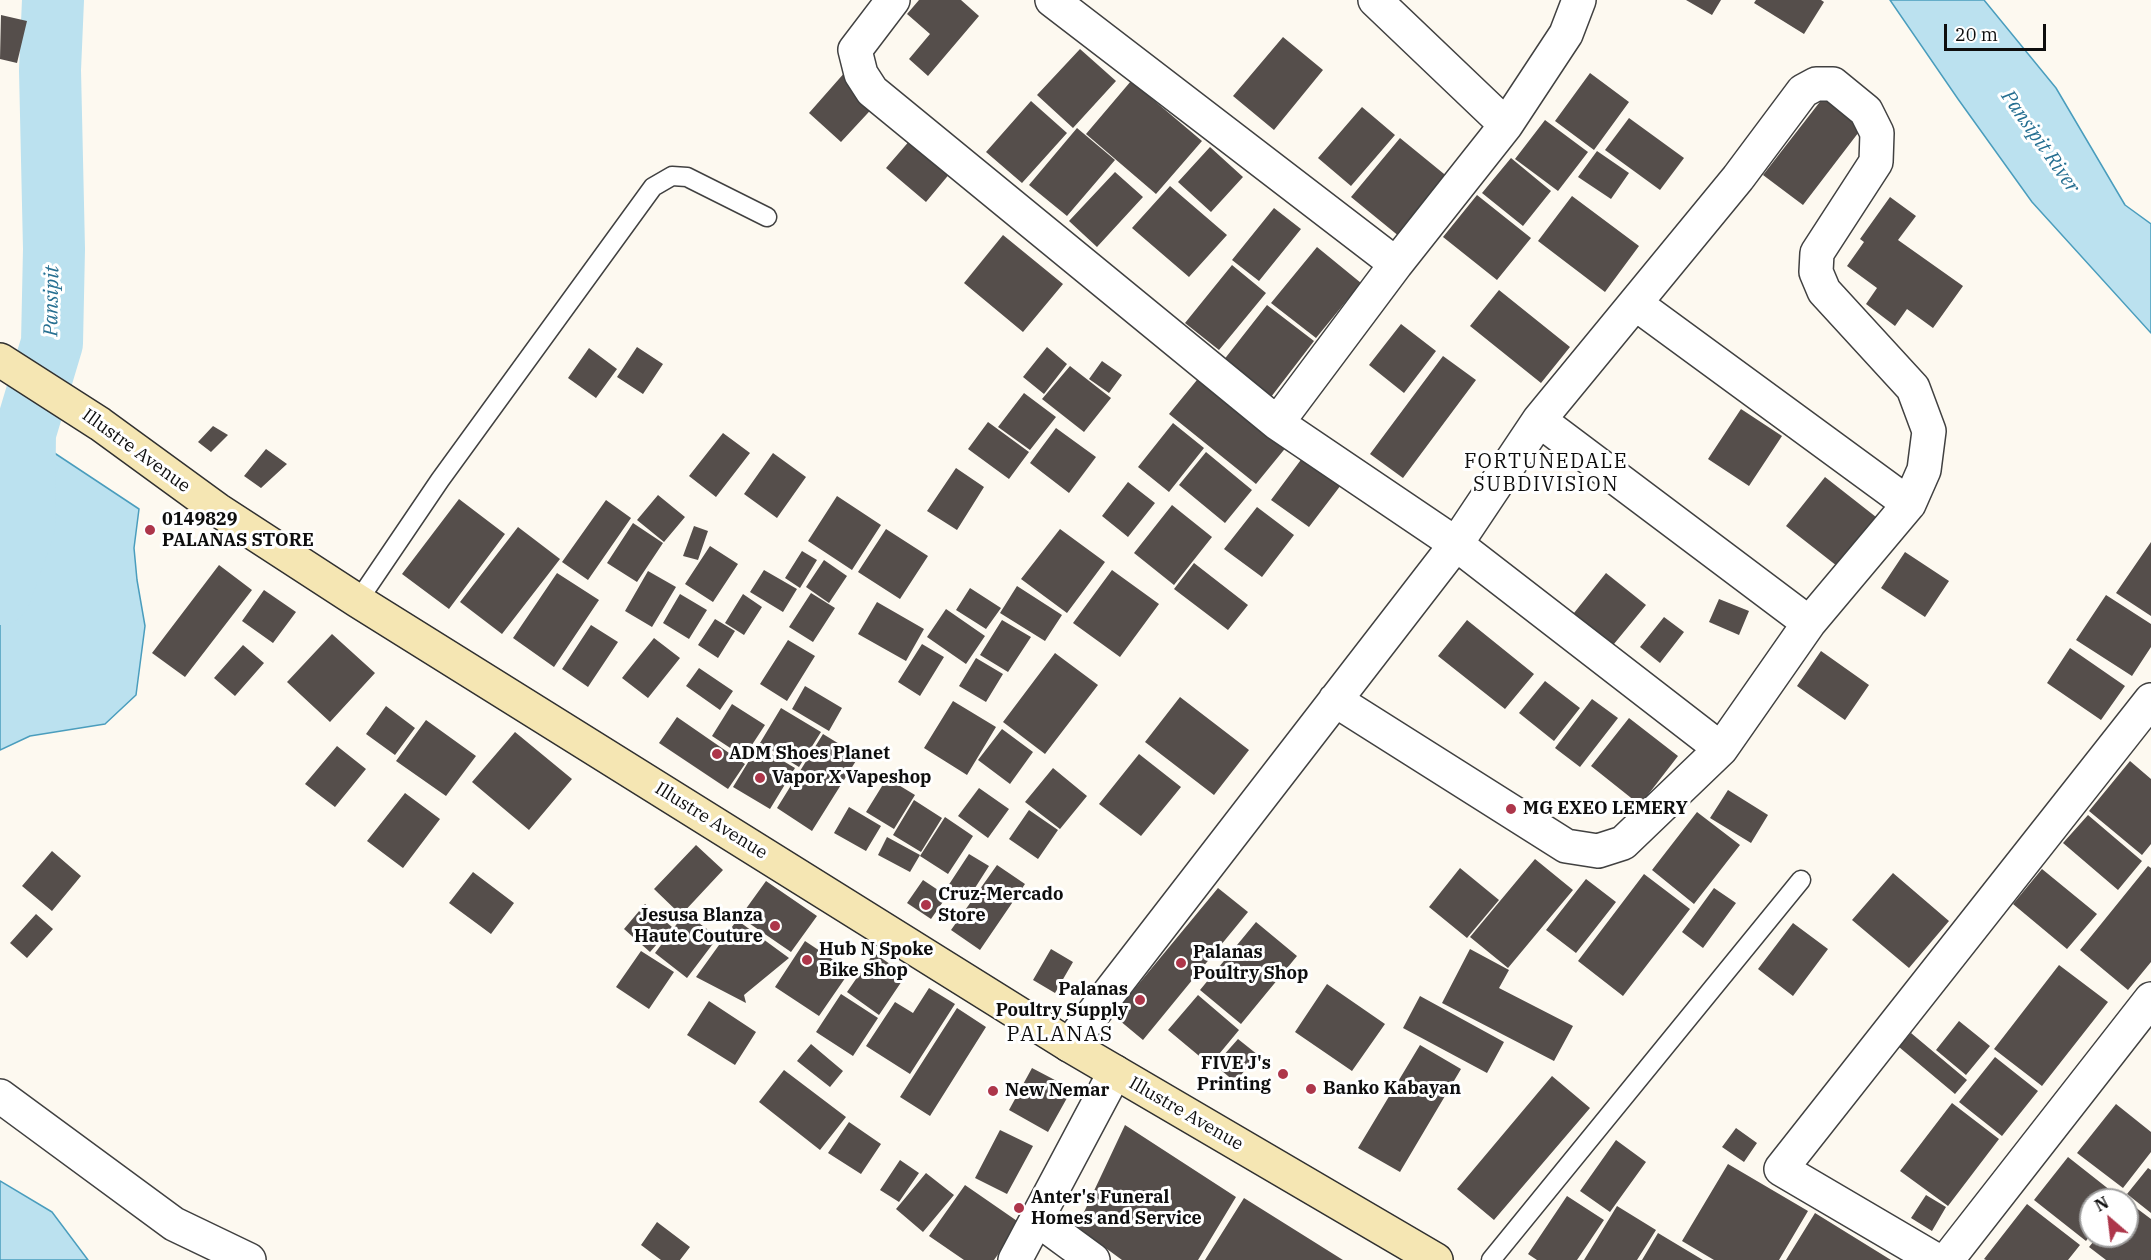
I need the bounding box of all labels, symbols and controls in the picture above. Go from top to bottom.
scale bar [1947,12,2049,50]
text: 20 m [1955,23,1998,46]
water label: Pansipit River [1996,86,2084,198]
water label: Pansipit [39,265,65,337]
street label: Illustre Avenue [78,405,194,497]
district label: FORTUNEDALE SUBDIVISION [1464,450,1628,497]
place label: 0149829 PALANAS STORE [162,509,314,552]
marker: 0149829 PALANAS STORE [143,523,157,537]
place label: ADM Shoes Planet [729,743,890,765]
marker: ADM Shoes Planet [710,747,724,761]
place label: Vapor X Vapeshop [772,767,932,789]
marker: Vapor X Vapeshop [753,771,767,785]
street label: Illustre Avenue [651,778,771,864]
place label: MG EXEO LEMERY [1523,798,1688,820]
marker: MG EXEO LEMERY [1504,802,1518,816]
place label: Cruz-Mercado Store [938,884,1063,926]
marker: Cruz-Mercado Store [919,898,933,912]
place label: Jesusa Blanza Haute Couture [634,905,763,948]
marker: Jesusa Blanza Haute Couture [768,919,782,933]
place label: Hub N Spoke Bike Shop [819,939,933,982]
place label: Palanas Poultry Shop [1193,942,1308,984]
marker: Hub N Spoke Bike Shop [800,953,814,967]
marker: Palanas Poultry Shop [1174,956,1188,970]
place label: Palanas Poultry Supply [996,979,1128,1022]
marker: Palanas Poultry Supply [1133,993,1147,1007]
district label: PALANAS [1006,1022,1114,1048]
place label: FIVE J's Printing [1197,1053,1271,1096]
marker: FIVE J's Printing [1276,1067,1290,1081]
street label: Illustre Avenue [1125,1073,1247,1155]
place label: Banko Kabayan [1323,1078,1461,1100]
place label: New Nemar [1005,1080,1109,1102]
marker: Banko Kabayan [1304,1082,1318,1096]
marker: New Nemar [986,1084,1000,1098]
place label: Anter's Funeral Homes and Service [1031,1187,1202,1230]
north arrow [2079,1188,2139,1248]
text: N [2091,1192,2112,1216]
marker: Anter's Funeral Homes and Service [1012,1201,1026,1215]

